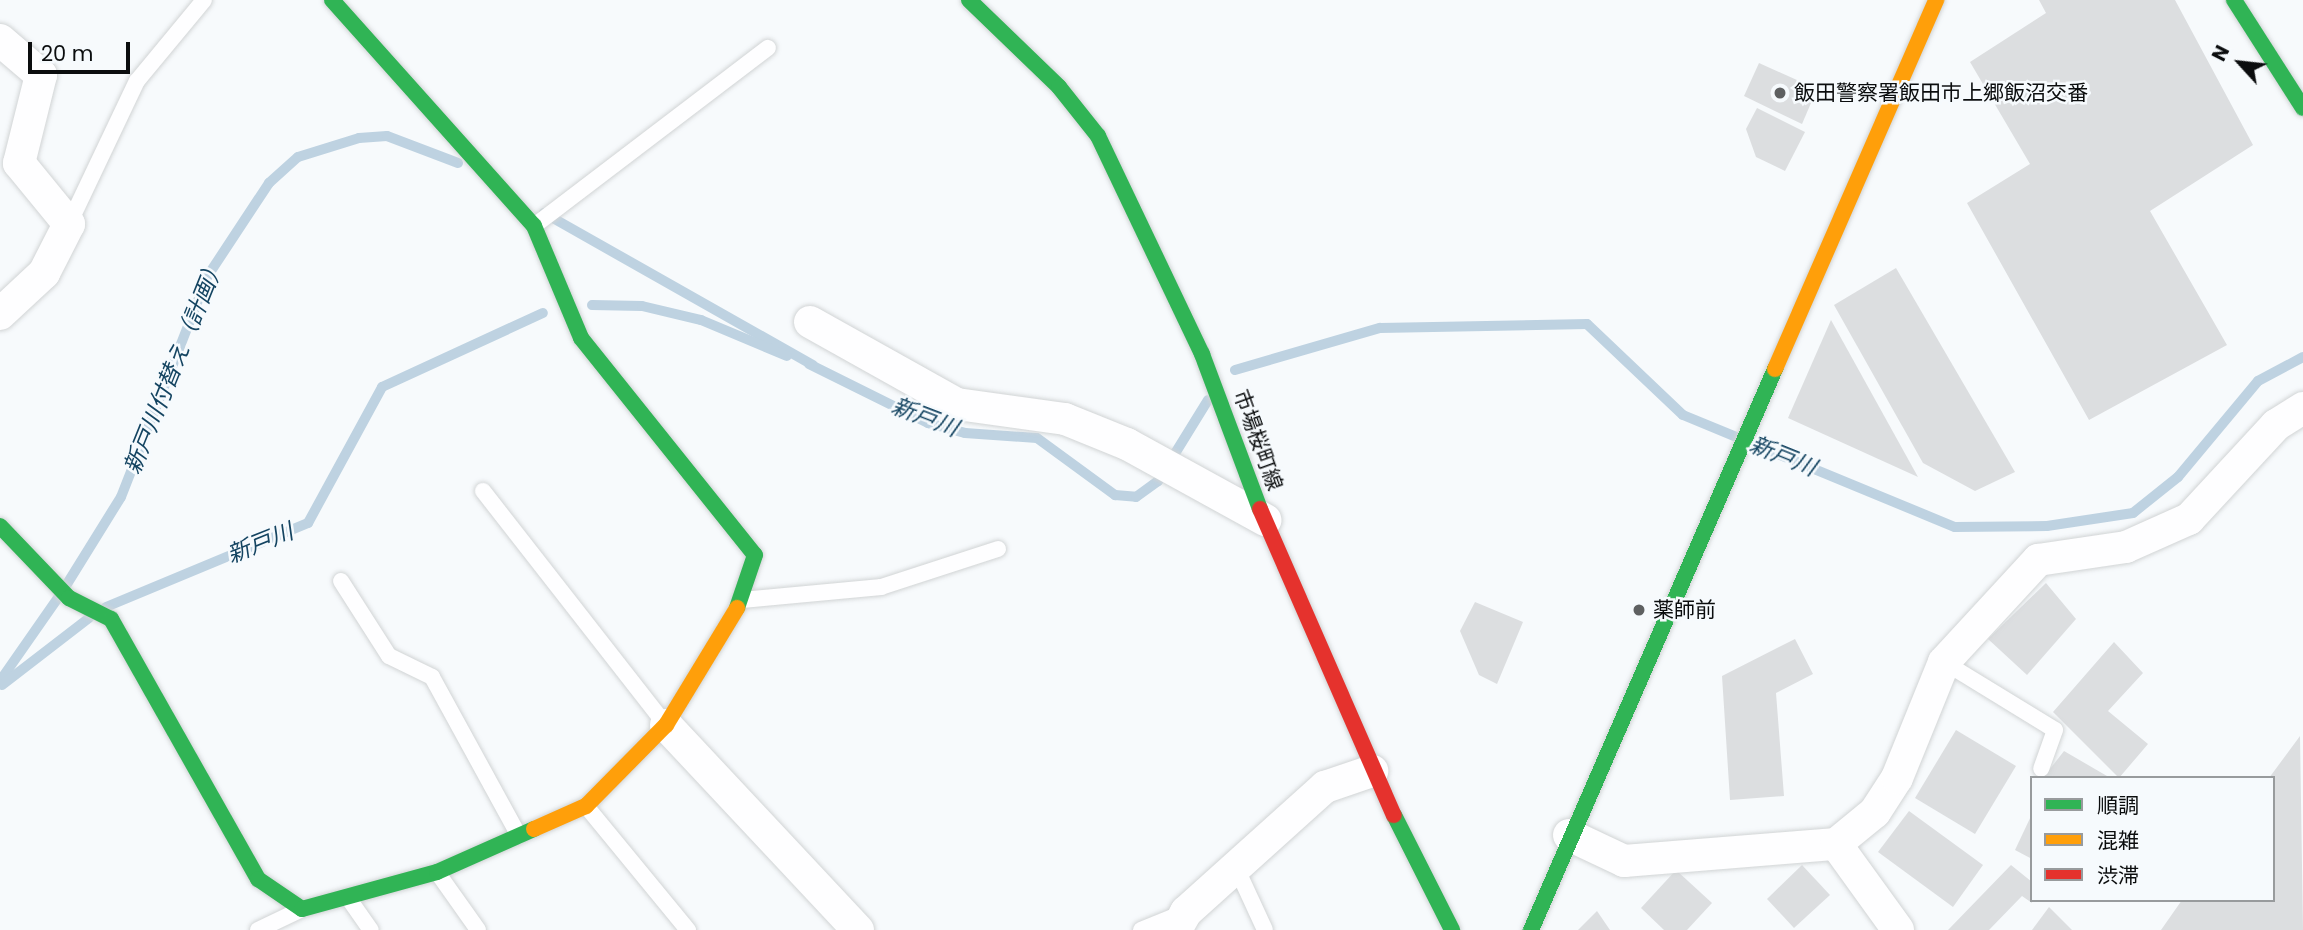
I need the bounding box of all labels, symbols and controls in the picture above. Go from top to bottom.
scale bar [32,28,133,72]
north arrow [2205,28,2275,98]
text: 20 m [41,39,94,68]
text: N [2206,41,2236,66]
place label: 飯田警察署飯田市上郷飯沼交番 [1794,80,2088,106]
marker: 飯田警察署飯田市上郷飯沼交番 [1772,85,1788,101]
water label: 新戸川付替え（計画） [118,254,230,478]
street label: 市場桜町線 [1228,386,1288,494]
water label: 新戸川 [888,392,962,442]
water label: 新戸川 [1746,430,1820,482]
water label: 新戸川 [223,517,297,569]
place label: 薬師前 [1653,597,1716,623]
marker: 薬師前 [1631,602,1647,618]
legend [2030,776,2275,902]
text: 順調 [2097,791,2139,820]
text: 混雑 [2097,826,2139,855]
text: 渋滞 [2097,861,2139,890]

